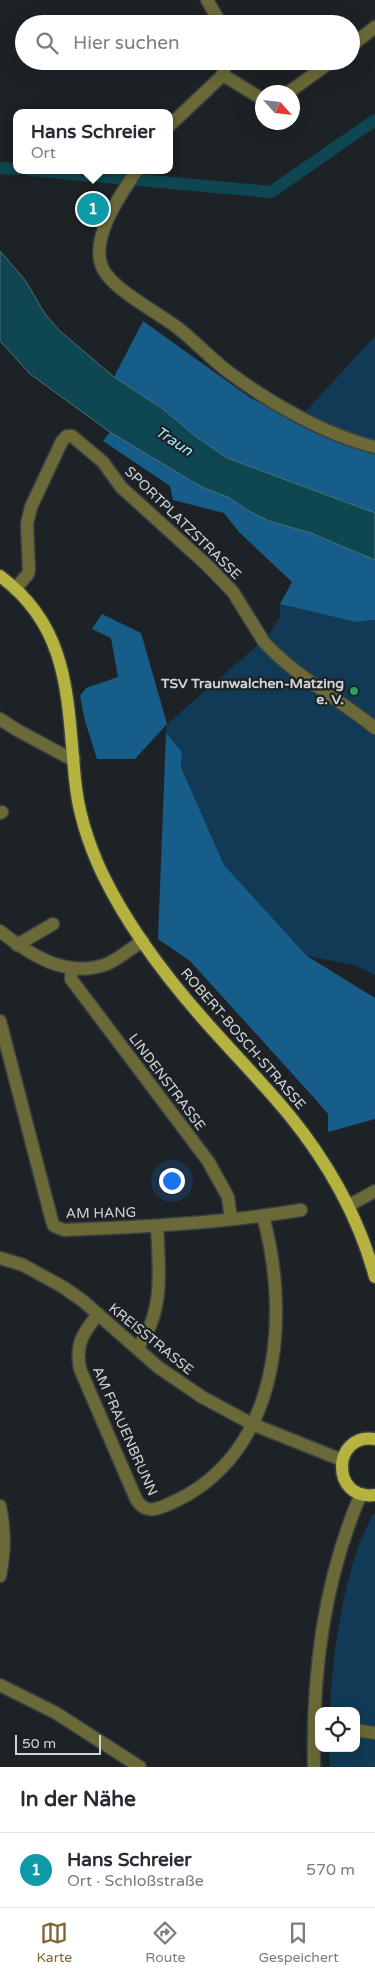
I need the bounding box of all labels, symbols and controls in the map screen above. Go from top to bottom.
search box [15,15,360,70]
icon: search [33,29,61,57]
text: Hier suchen [73,32,180,54]
north arrow [255,85,300,130]
popup [13,109,173,174]
text: Hans Schreier [31,121,155,143]
text: Ort [31,143,56,163]
pin: 1 [77,190,109,228]
water label: Traun [152,422,197,460]
street label: SPORTPLATZSTRASSE [121,463,245,583]
place label: TSV Traunwalchen-Matzing e. V. [160,675,344,708]
marker: TSV Traunwalchen-Matzing e. V. [348,685,360,697]
street label: ROBERT-BOSCH-STRASSE [177,965,309,1113]
street label: LINDENSTRASSE [125,1030,209,1134]
your location [159,1168,185,1194]
street label: AM HANG [66,1204,136,1222]
street label: KREISSTRASSE [105,1300,197,1378]
street label: AM FRAUENBRUNN [89,1364,161,1498]
map controls [315,1707,360,1752]
button: locate [315,1707,360,1752]
scale bar [15,1732,101,1755]
text: 50 m [22,1735,56,1752]
text: In der Nähe [20,1787,136,1812]
text: Hans Schreier [67,1849,192,1871]
text: 1 [31,1860,41,1880]
text: 570 m [306,1860,355,1880]
text: Ort · Schloßstraße [67,1871,204,1891]
tab: Karte [36,1919,72,1966]
tab: Route [145,1919,185,1966]
tab: Gespeichert [258,1919,339,1966]

